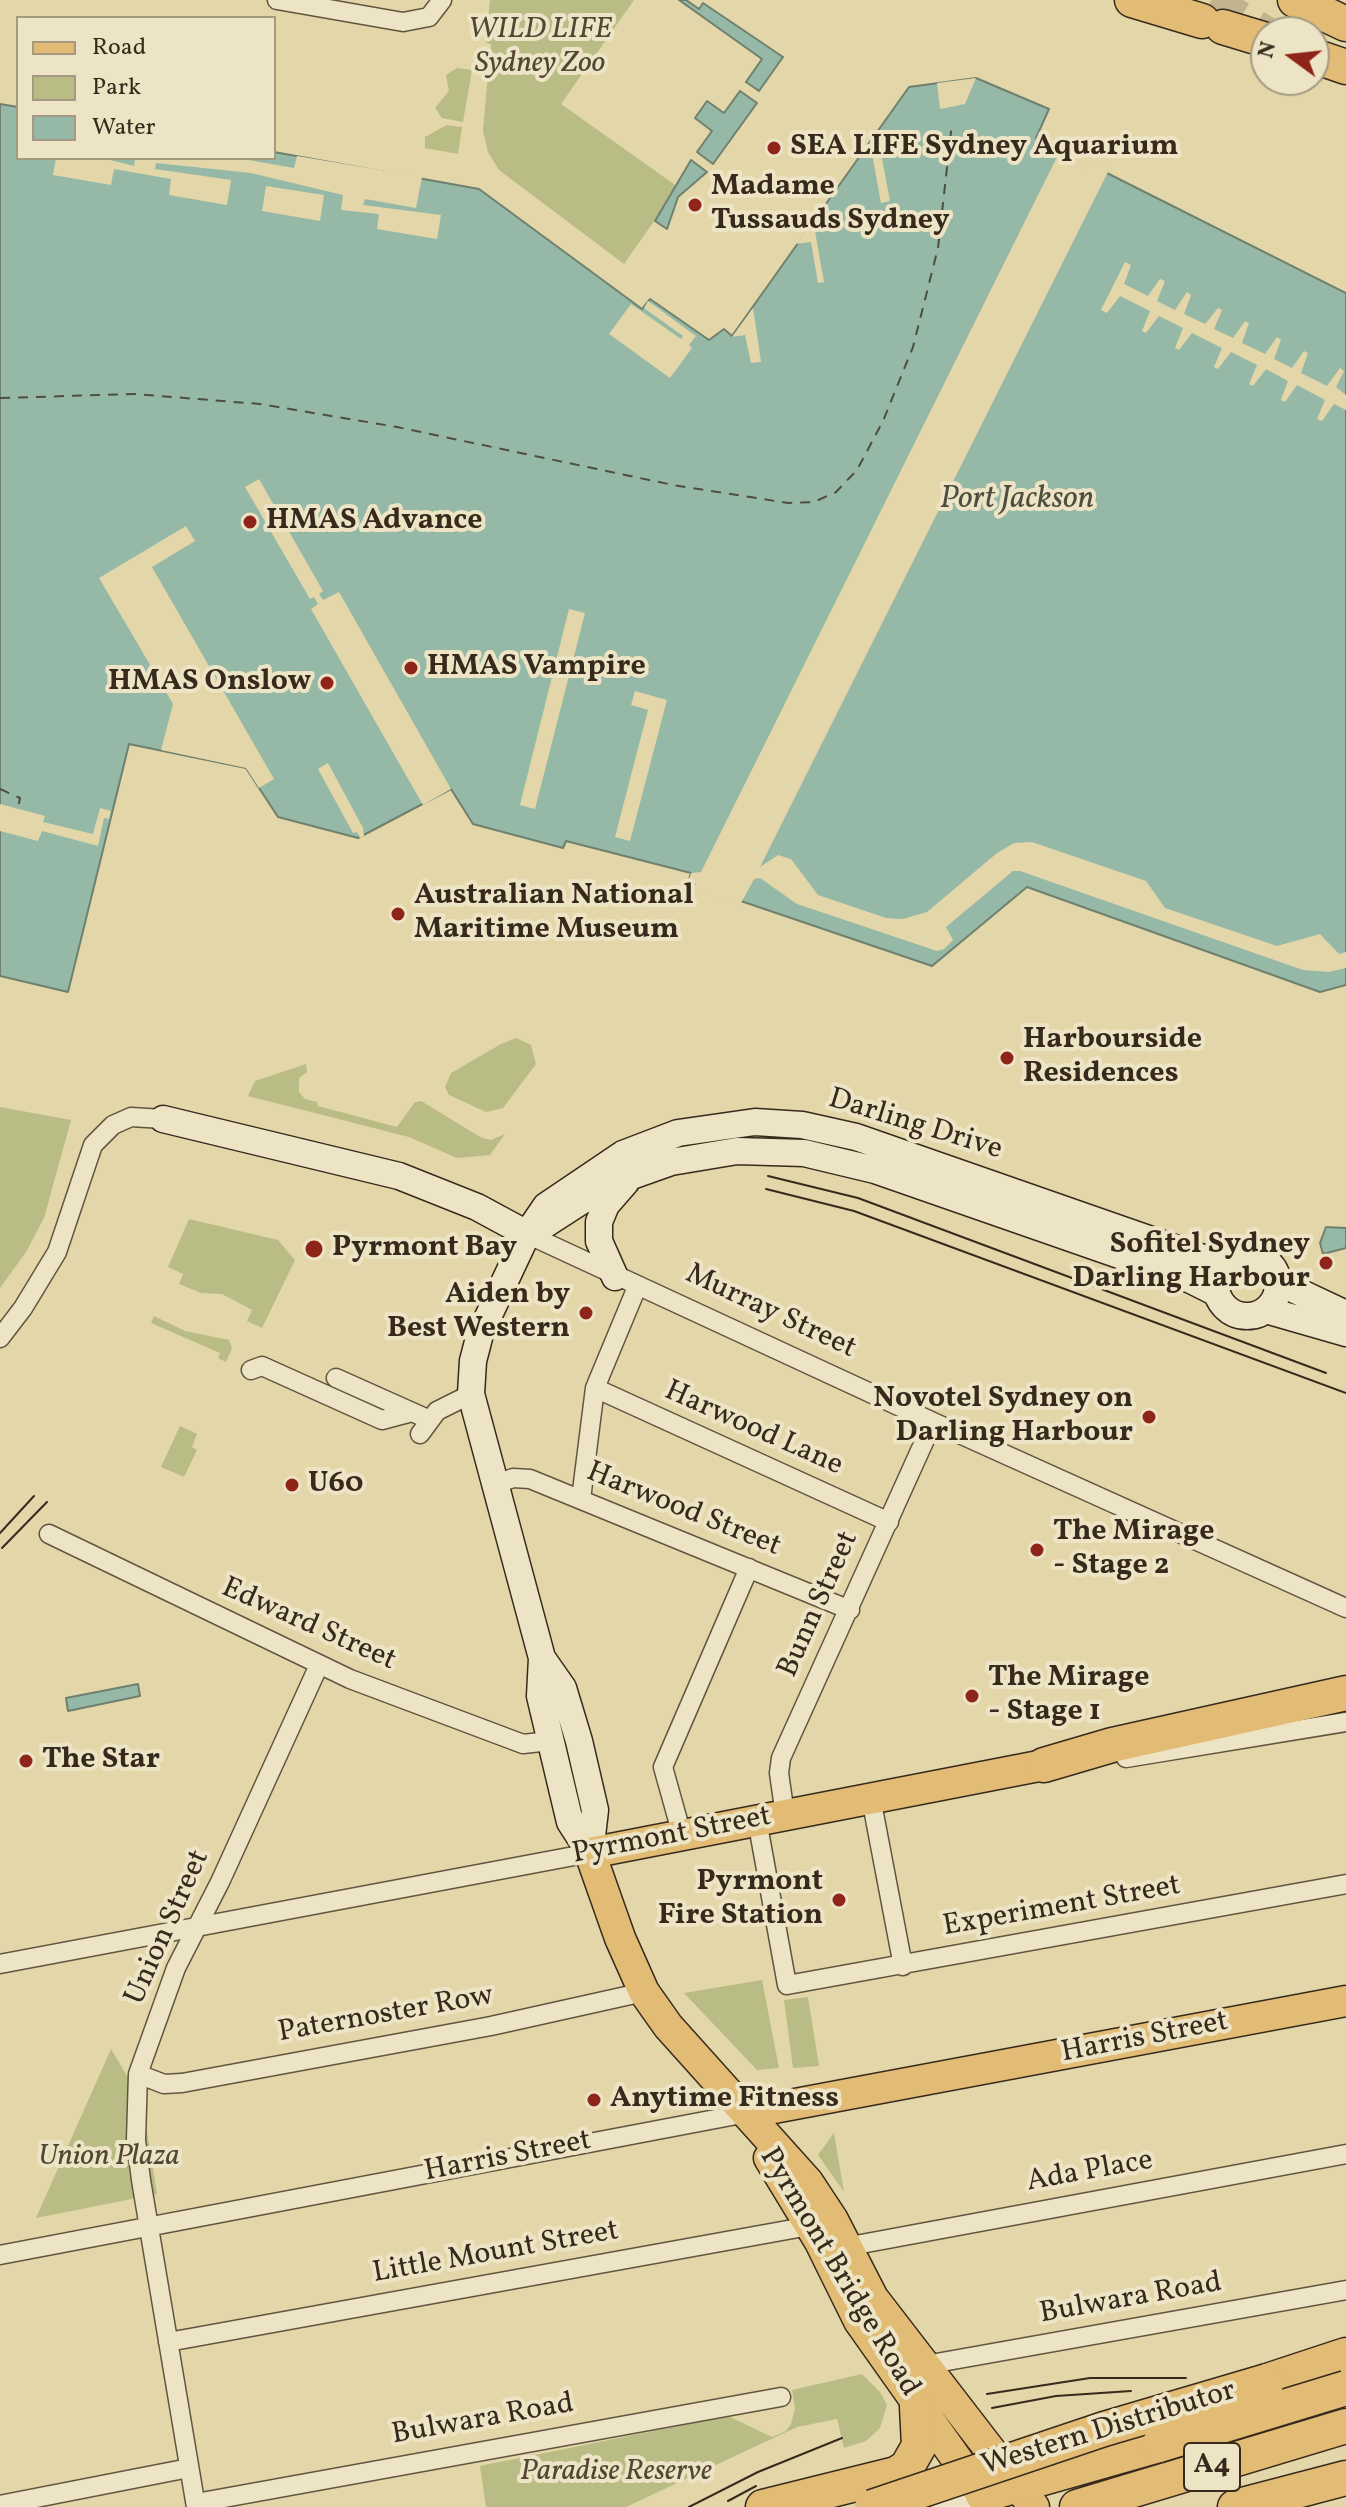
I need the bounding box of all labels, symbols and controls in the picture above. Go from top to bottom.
park label: WILD LIFE Sydney Zoo [468,13,612,84]
legend [16,16,276,160]
north arrow [1250,16,1330,96]
text: Road [92,31,146,65]
text: N [1251,38,1285,62]
text: Park [92,71,141,105]
text: Water [92,111,156,145]
place label: SEA LIFE Sydney Aquarium [790,130,1179,166]
marker: SEA LIFE Sydney Aquarium [765,139,783,157]
place label: Madame Tussauds Sydney [711,170,950,240]
marker: Madame Tussauds Sydney [686,196,704,214]
water label: Port Jackson [940,482,1094,520]
place label: HMAS Advance [266,504,483,540]
marker: HMAS Advance [241,513,259,531]
place label: HMAS Vampire [427,650,646,686]
marker: HMAS Vampire [402,659,420,677]
place label: HMAS Onslow [108,665,311,701]
marker: HMAS Onslow [318,674,336,692]
place label: Australian National Maritime Museum [414,879,694,950]
marker: Australian National Maritime Museum [389,905,407,923]
place label: Harbourside Residences [1023,1023,1202,1094]
marker: Harbourside Residences [998,1049,1016,1067]
street label: Darling Drive [824,1082,1006,1170]
place label: Sofitel Sydney Darling Harbour [1073,1228,1310,1298]
place label: Pyrmont Bay [332,1231,517,1267]
marker: Pyrmont Bay [303,1238,325,1260]
marker: Sofitel Sydney Darling Harbour [1317,1254,1335,1272]
street label: Murray Street [679,1258,861,1368]
place label: Aiden by Best Western [387,1278,570,1348]
marker: Aiden by Best Western [577,1304,595,1322]
street label: Harwood Lane [658,1375,848,1485]
place label: Novotel Sydney on Darling Harbour [873,1382,1133,1452]
marker: Novotel Sydney on Darling Harbour [1140,1408,1158,1426]
street label: Harwood Street [581,1456,785,1566]
place label: U60 [308,1467,364,1503]
marker: U60 [283,1476,301,1494]
place label: The Mirage - Stage 2 [1053,1515,1214,1586]
street label: Bunn Street [772,1526,868,1684]
marker: The Mirage - Stage 2 [1028,1541,1046,1559]
street label: Edward Street [215,1571,401,1681]
place label: The Mirage - Stage 1 [988,1661,1149,1732]
marker: The Mirage - Stage 1 [963,1687,981,1705]
place label: The Star [42,1743,160,1779]
marker: The Star [17,1752,35,1770]
street label: Pyrmont Street [570,1800,774,1874]
street label: Union Street [119,1845,219,2011]
place label: Pyrmont Fire Station [658,1865,823,1936]
street label: Experiment Street [940,1869,1184,1947]
marker: Pyrmont Fire Station [830,1891,848,1909]
street label: Paternoster Row [276,1979,496,2053]
street label: Harris Street [1059,2005,1231,2073]
place label: Anytime Fitness [610,2082,839,2118]
marker: Anytime Fitness [585,2091,603,2109]
street label: Harris Street [422,2124,594,2192]
park label: Union Plaza [38,2140,180,2176]
street label: Pyrmont Bridge Road [750,2142,926,2404]
street label: Ada Place [1024,2144,1156,2202]
street label: Little Mount Street [370,2215,622,2293]
street label: Bulwara Road [1037,2266,1225,2334]
street label: Western Distributor [978,2374,1240,2486]
street label: Bulwara Road [389,2387,577,2455]
road number: A4 [1184,2443,1240,2491]
park label: Paradise Reserve [520,2455,712,2491]

